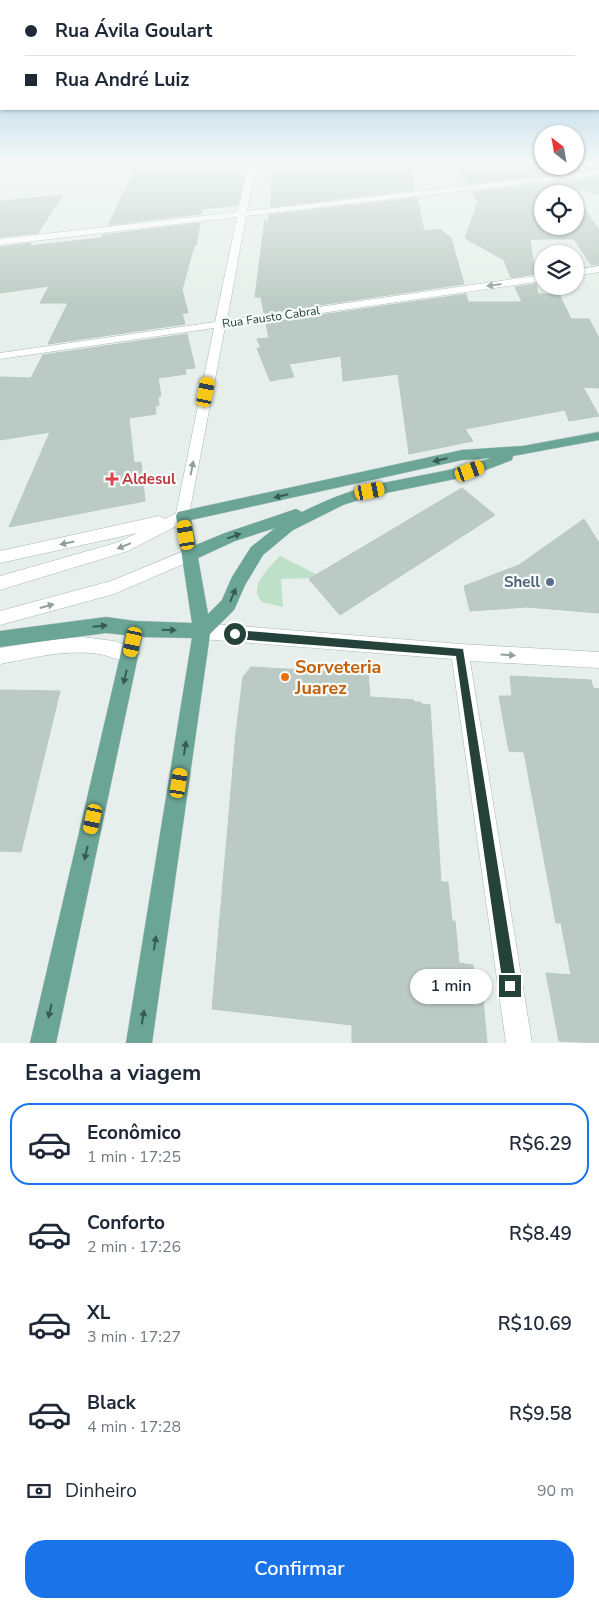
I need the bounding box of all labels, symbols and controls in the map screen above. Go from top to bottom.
text: Rua Ávila Goulart [55,18,212,44]
text: Rua André Luiz [55,67,189,93]
north arrow [534,125,584,175]
map controls [534,125,584,295]
button: locate [534,185,584,235]
button: layers [534,245,584,295]
one-way arrow [486,281,502,289]
street label: Rua Fausto Cabral [221,302,321,332]
car [195,376,216,408]
one-way arrow [432,456,447,464]
car [453,459,486,483]
one-way arrow [188,461,196,476]
place label: Aldesul [122,469,176,489]
marker: Aldesul [106,473,118,485]
car [353,481,386,501]
one-way arrow [273,492,289,500]
car [176,519,195,551]
one-way arrow [227,532,242,540]
one-way arrow [59,539,75,547]
one-way arrow [116,542,131,550]
place label: Shell [504,572,540,592]
marker: Shell [544,576,556,588]
one-way arrow [229,587,237,602]
one-way arrow [40,601,55,609]
one-way arrow [93,622,109,630]
route start [224,623,246,645]
car [122,626,143,658]
one-way arrow [161,627,177,635]
one-way arrow [501,652,517,660]
place label: Sorveteria Juarez [294,655,381,700]
one-way arrow [121,669,129,685]
marker: Sorveteria Juarez [279,671,291,683]
one-way arrow [181,740,189,756]
car [169,767,188,799]
car [82,803,103,835]
one-way arrow [82,845,90,860]
one-way arrow [151,935,159,951]
callout: 1 min [410,968,492,1004]
text: 1 min [431,975,471,997]
route end [499,975,521,997]
one-way arrow [46,1003,54,1019]
one-way arrow [140,1009,148,1025]
text: Escolha a viagem [25,1058,201,1088]
text: Econômico [87,1120,181,1146]
icon: car [27,1122,72,1167]
text: R$6.29 [509,1131,572,1157]
text: 1 min · 17:25 [87,1146,181,1168]
text: Conforto [87,1210,165,1236]
icon: car [27,1212,72,1257]
text: R$8.49 [509,1221,572,1247]
text: 2 min · 17:26 [87,1236,181,1258]
text: XL [87,1300,110,1326]
icon: car [27,1302,72,1347]
text: R$10.69 [498,1311,572,1337]
text: 3 min · 17:27 [87,1326,181,1348]
text: Black [87,1390,136,1416]
icon: car [27,1392,72,1437]
text: R$9.58 [509,1401,572,1427]
text: 4 min · 17:28 [87,1416,181,1438]
icon: cash [25,1477,53,1505]
text: Dinheiro [65,1478,137,1504]
text: 90 m [537,1480,574,1502]
button: Confirmar [25,1540,574,1598]

